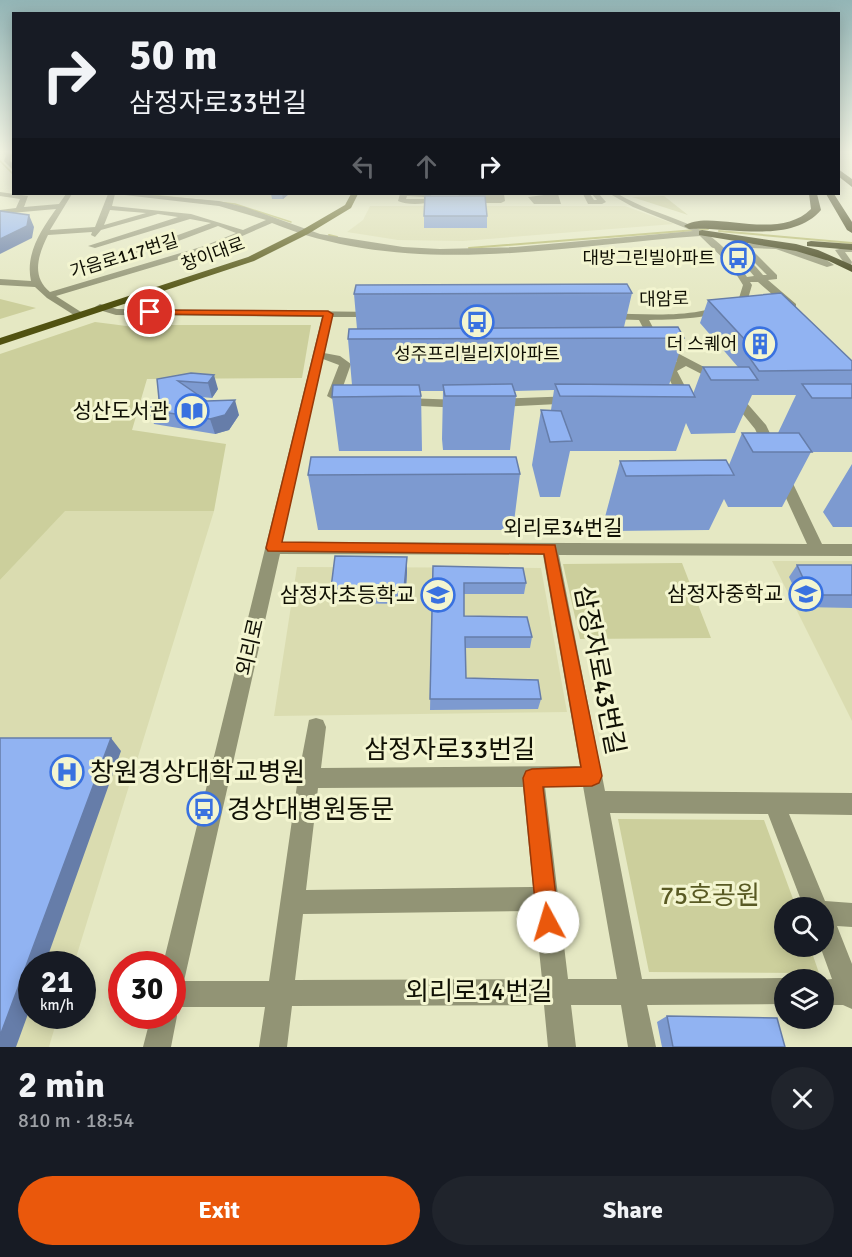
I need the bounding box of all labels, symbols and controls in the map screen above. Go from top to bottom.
text: 50 m [129,30,218,81]
icon: right [30,36,108,114]
text: 삼정자로33번길 [129,87,307,120]
icon: left [347,150,380,183]
icon: ahead [410,150,443,183]
icon: right [473,150,506,183]
street label: 가음로117번길 [67,229,181,283]
street label: 창이대로 [178,232,248,276]
bus stop icon: 대방그린빌아파트 [720,240,756,276]
place label: 대방그린빌아파트 [583,247,715,269]
pin [124,286,175,337]
street label: 대암로 [639,288,689,310]
icon: arrive [133,295,166,328]
bus stop icon: 성주프리빌리지아파트 [459,304,495,340]
building icon: 더 스퀘어 [742,326,778,362]
place label: 더 스퀘어 [667,333,737,355]
place label: 성주프리빌리지아파트 [394,343,560,365]
library icon: 성산도서관 [174,393,210,429]
place label: 성산도서관 [72,398,169,424]
street label: 외리로34번길 [503,515,623,541]
school or university icon: 삼정자중학교 [788,576,824,612]
school or university icon: 삼정자초등학교 [420,577,456,613]
place label: 삼정자중학교 [667,581,783,607]
place label: 삼정자초등학교 [280,582,415,608]
street label: 삼정자로43번길 [567,583,631,757]
street label: 외리로 [231,616,269,678]
street label: 삼정자로33번길 [364,734,536,766]
hospital icon: 창원경상대학교병원 [49,754,85,790]
place label: 창원경상대학교병원 [90,757,305,789]
bus stop icon: 경상대병원동문 [186,791,222,827]
place label: 경상대병원동문 [227,794,394,826]
park label: 75호공원 [660,880,760,912]
position arrow [516,890,580,954]
map controls [774,897,834,1029]
button: search [774,897,834,957]
speed limit sign: 30 [108,951,186,1029]
text: 21 [41,964,73,1001]
button: layers [774,969,834,1029]
street label: 외리로14번길 [405,976,553,1008]
text: km/h [40,996,74,1014]
text: 2 min [18,1063,105,1108]
button: close [771,1067,834,1130]
text: 810 m · 18:54 [18,1108,134,1133]
button: Exit [18,1176,420,1245]
button: Share [432,1176,834,1245]

